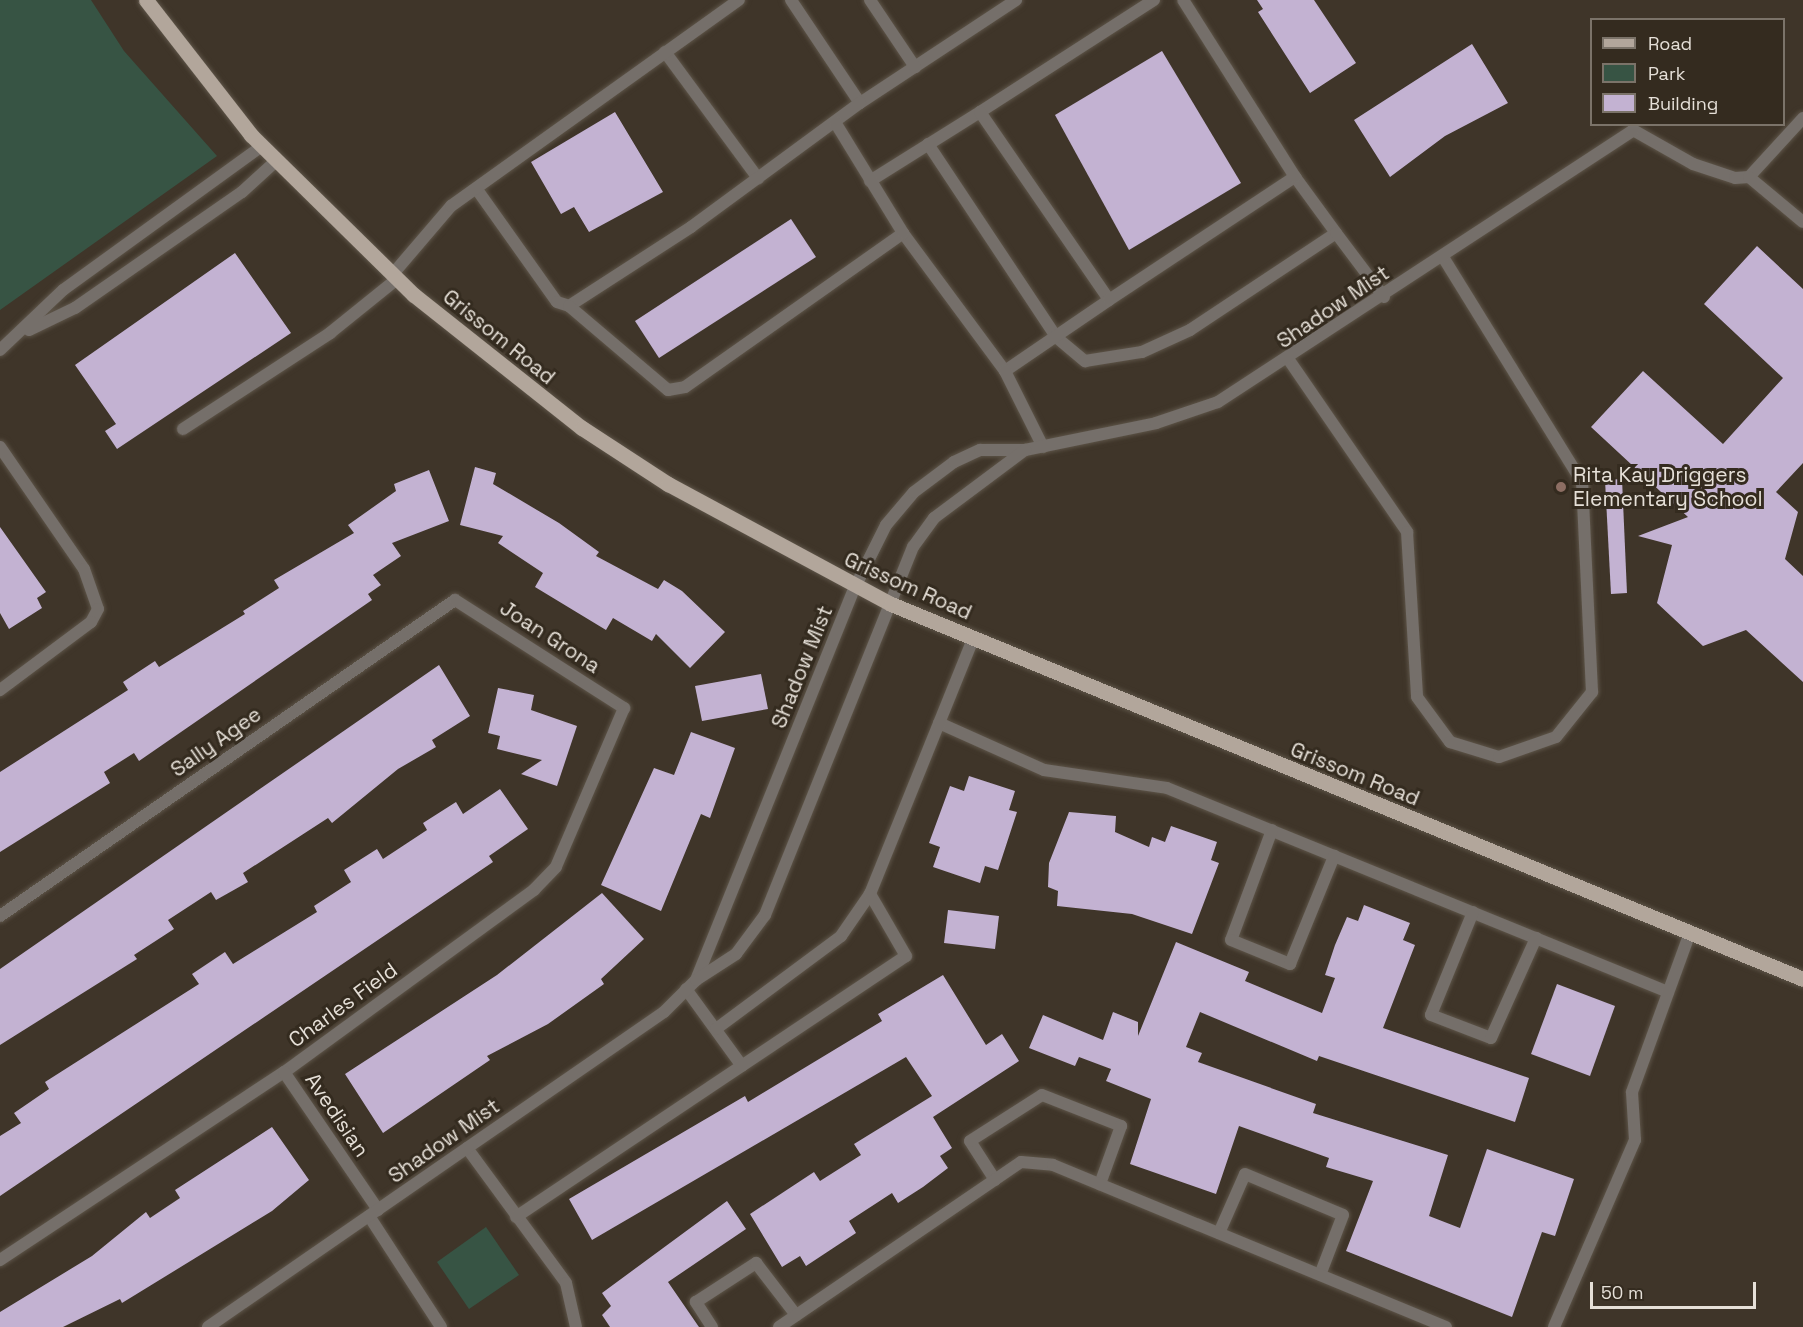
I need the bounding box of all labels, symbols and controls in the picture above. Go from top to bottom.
legend [1590,18,1785,126]
text: Road [1648,32,1692,55]
text: Park [1648,62,1685,85]
text: Building [1648,92,1718,115]
street label: Shadow Mist [1272,260,1394,354]
street label: Grissom Road [438,284,560,390]
place label: Rita Kay Driggers Elementary School [1573,462,1763,512]
marker: Rita Kay Driggers Elementary School [1554,480,1568,494]
street label: Grissom Road [840,547,976,625]
street label: Joan Grona [495,595,605,679]
street label: Shadow Mist [766,602,838,732]
street label: Sally Agee [166,702,266,782]
street label: Grissom Road [1287,737,1423,811]
street label: Charles Field [284,957,402,1053]
street label: Avedisian [300,1068,374,1162]
street label: Shadow Mist [384,1093,504,1189]
scale bar [1593,1270,1760,1308]
text: 50 m [1601,1281,1643,1304]

